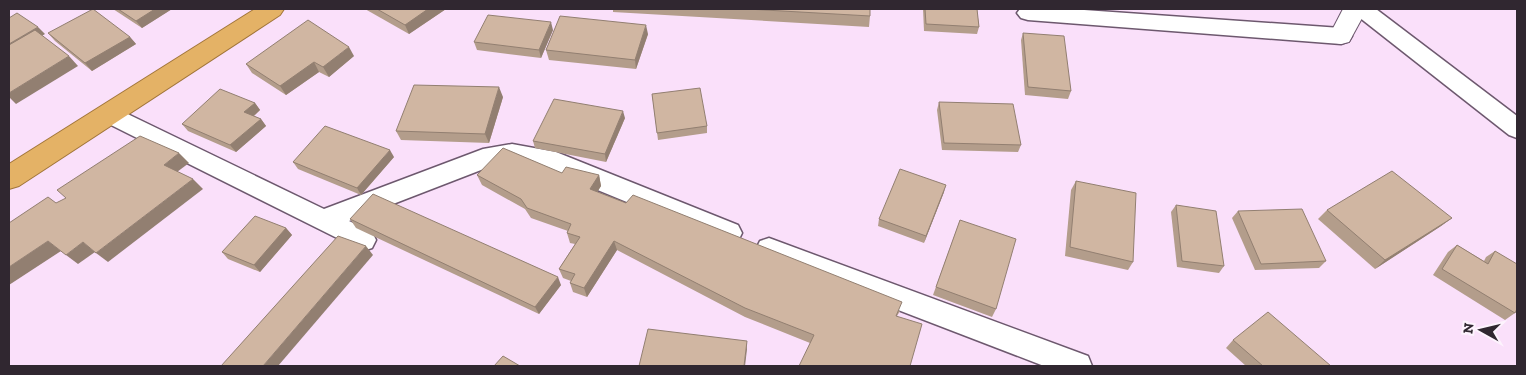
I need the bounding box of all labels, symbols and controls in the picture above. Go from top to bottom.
north arrow [1456,305,1506,355]
text: N [1459,321,1478,335]

